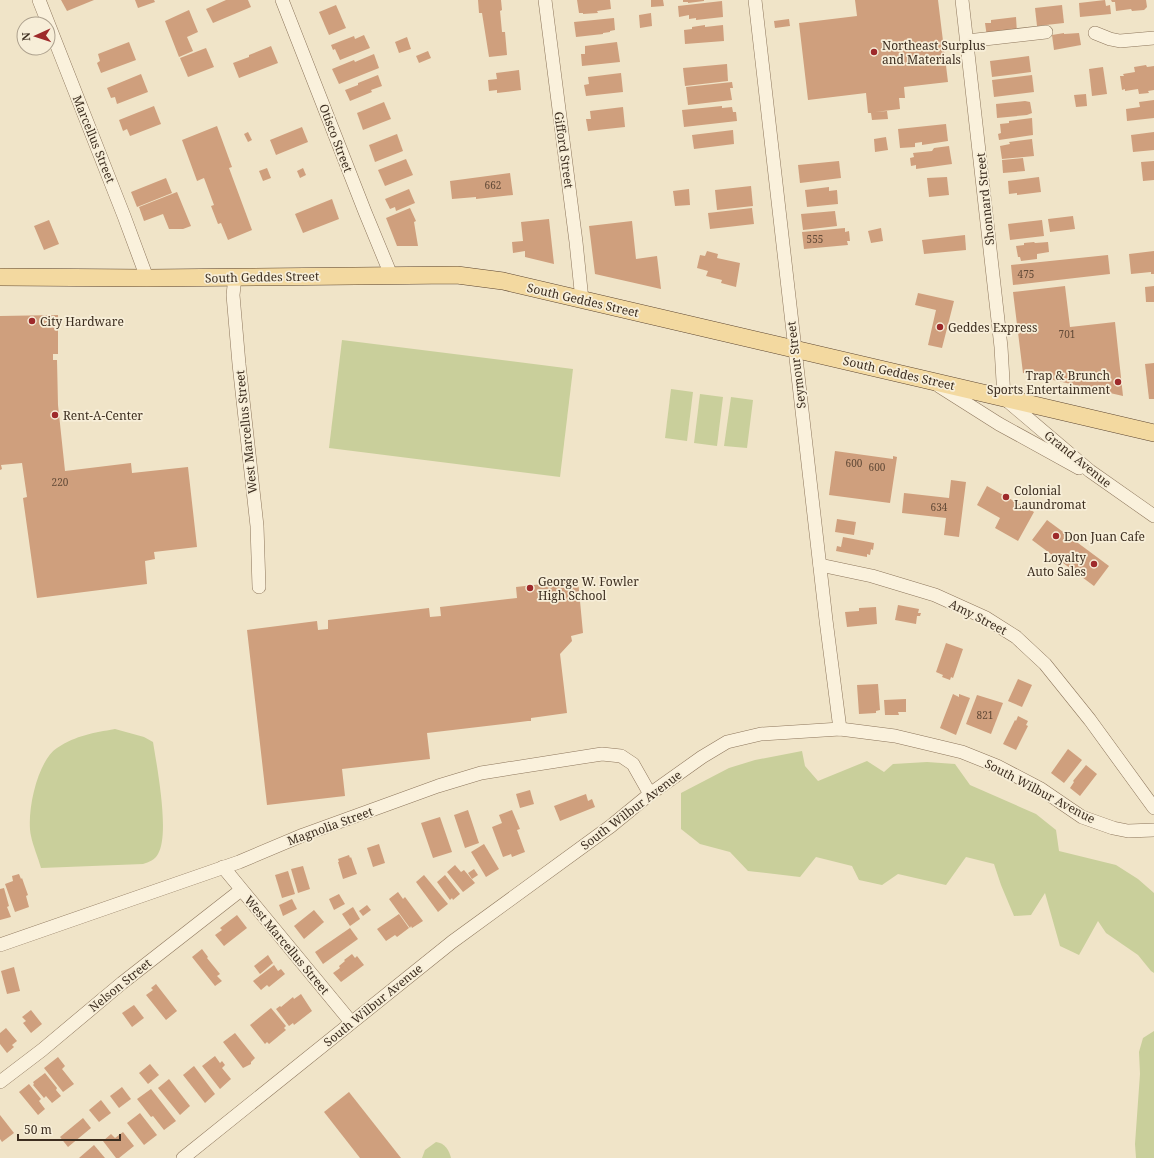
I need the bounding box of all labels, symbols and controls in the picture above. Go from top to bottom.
north arrow [16,16,56,56]
text: N [18,31,33,41]
place label: Northeast Surplus and Materials [882,37,985,68]
marker: Northeast Surplus and Materials [869,47,879,57]
street label: Marcellus Street [69,93,119,185]
street label: Otisco Street [315,101,357,175]
street label: Gifford Street [550,110,578,190]
street label: Shonnard Street [972,152,998,246]
house number: 662 [485,178,501,192]
house number: 555 [807,232,823,246]
house number: 475 [1018,267,1034,281]
street label: South Geddes Street [205,268,319,286]
street label: South Geddes Street [525,279,641,321]
place label: City Hardware [40,313,124,330]
marker: City Hardware [27,316,37,326]
place label: Geddes Express [948,319,1037,336]
street label: Seymour Street [782,320,810,410]
marker: Geddes Express [935,322,945,332]
house number: 701 [1059,327,1075,341]
street label: South Geddes Street [841,352,957,394]
place label: Trap & Brunch Sports Entertainment [987,367,1110,398]
street label: West Marcellus Street [231,369,261,495]
marker: Trap & Brunch Sports Entertainment [1113,377,1123,387]
place label: Rent-A-Center [63,407,143,424]
marker: Rent-A-Center [50,410,60,420]
street label: Grand Avenue [1041,427,1115,491]
house number: 600 [846,456,863,470]
house number: 600 [869,460,886,474]
house number: 220 [52,475,69,489]
place label: Colonial Laundromat [1014,482,1086,513]
marker: Colonial Laundromat [1001,492,1011,502]
house number: 634 [931,500,948,514]
place label: Don Juan Cafe [1064,528,1145,545]
marker: Don Juan Cafe [1051,531,1061,541]
place label: Loyalty Auto Sales [1027,549,1086,580]
marker: Loyalty Auto Sales [1089,559,1099,569]
place label: George W. Fowler High School [538,573,639,604]
marker: George W. Fowler High School [525,583,535,593]
street label: Amy Street [946,595,1010,639]
house number: 821 [977,708,993,722]
street label: South Wilbur Avenue [982,755,1098,827]
street label: South Wilbur Avenue [577,766,685,854]
street label: Magnolia Street [285,803,375,849]
street label: West Marcellus Street [241,892,333,998]
street label: Nelson Street [85,954,155,1016]
street label: South Wilbur Avenue [320,960,426,1050]
scale bar [18,1116,120,1142]
text: 50 m [24,1121,52,1138]

